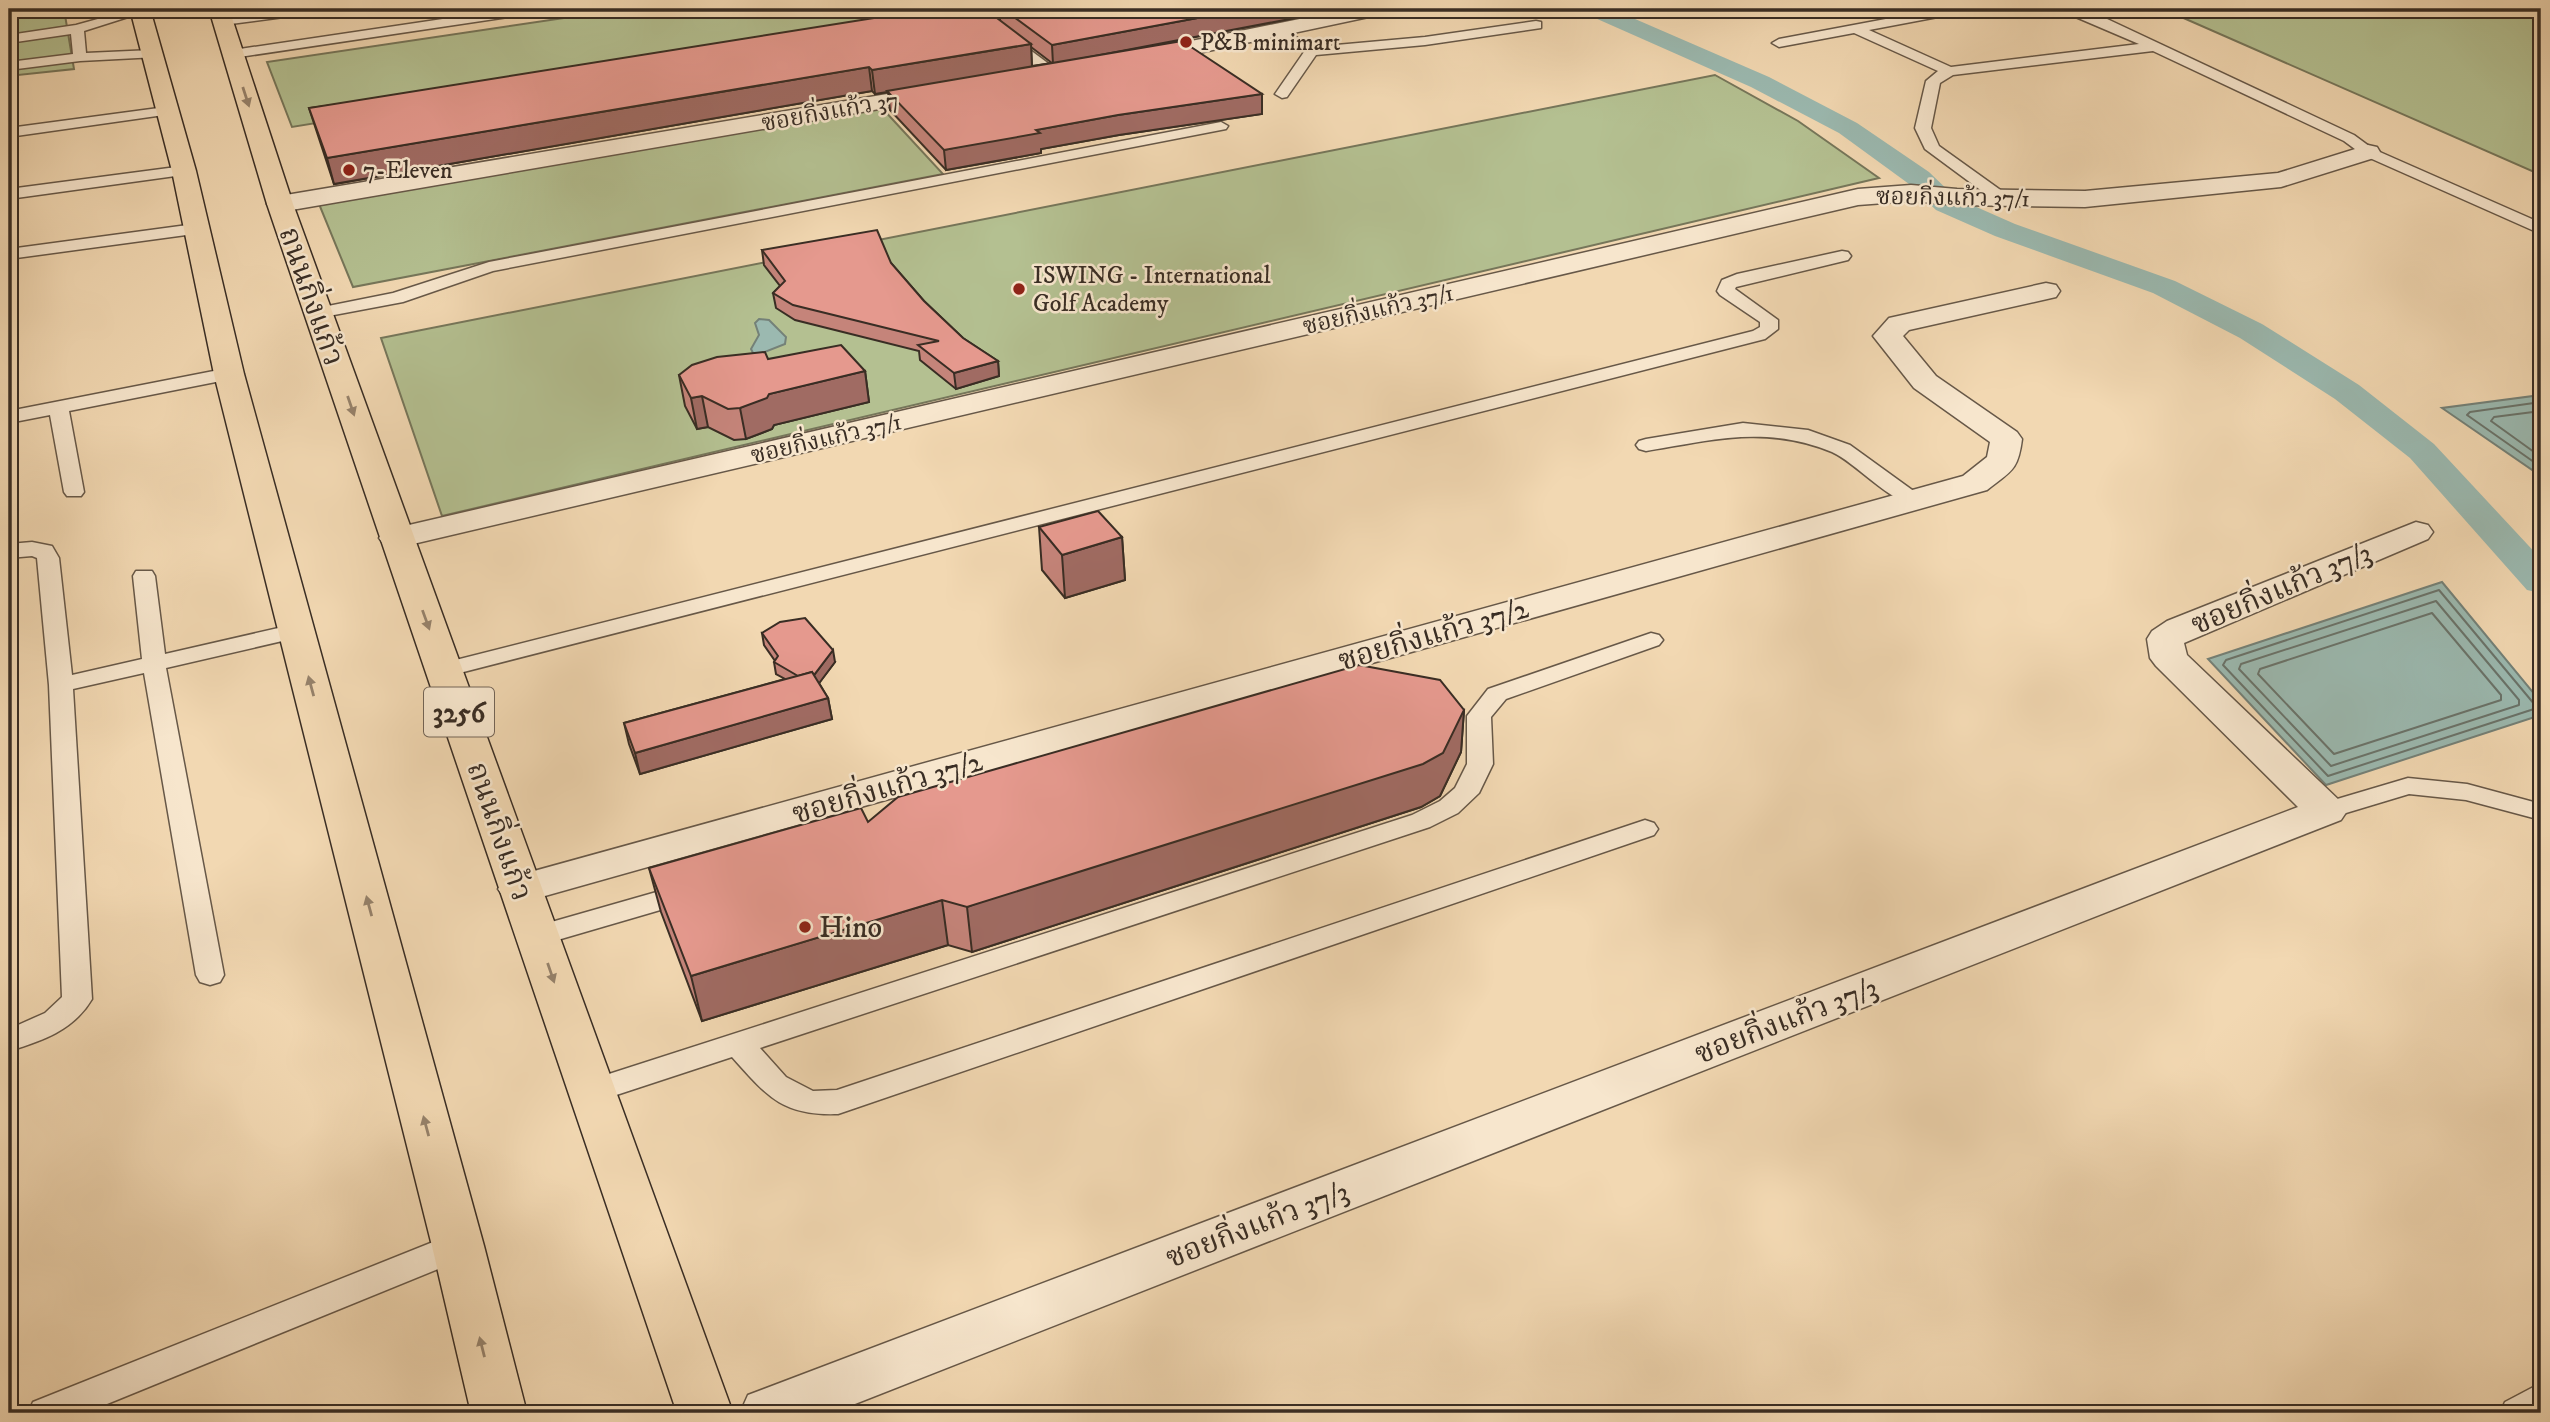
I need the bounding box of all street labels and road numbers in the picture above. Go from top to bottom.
street label: ซอยกิ่งแก้ว 37 [759,82,901,139]
street label: ซอยกิ่งแก้ว 37/1 [1876,178,2030,214]
street label: ถนนกิ่งแก้ว [270,221,356,371]
street label: ซอยกิ่งแก้ว 37/1 [1299,275,1457,342]
street label: ซอยกิ่งแก้ว 37/1 [747,404,905,471]
street label: ซอยกิ่งแก้ว 37/3 [2184,531,2378,644]
street label: ซอยกิ่งแก้ว 37/2 [1333,586,1533,680]
road number: 3256 [424,688,494,736]
street label: ซอยกิ่งแก้ว 37/2 [787,739,987,833]
street label: ถนนกิ่งแก้ว [458,756,544,906]
street label: ซอยกิ่งแก้ว 37/3 [1688,965,1883,1073]
street label: ซอยกิ่งแก้ว 37/3 [1159,1169,1354,1277]

